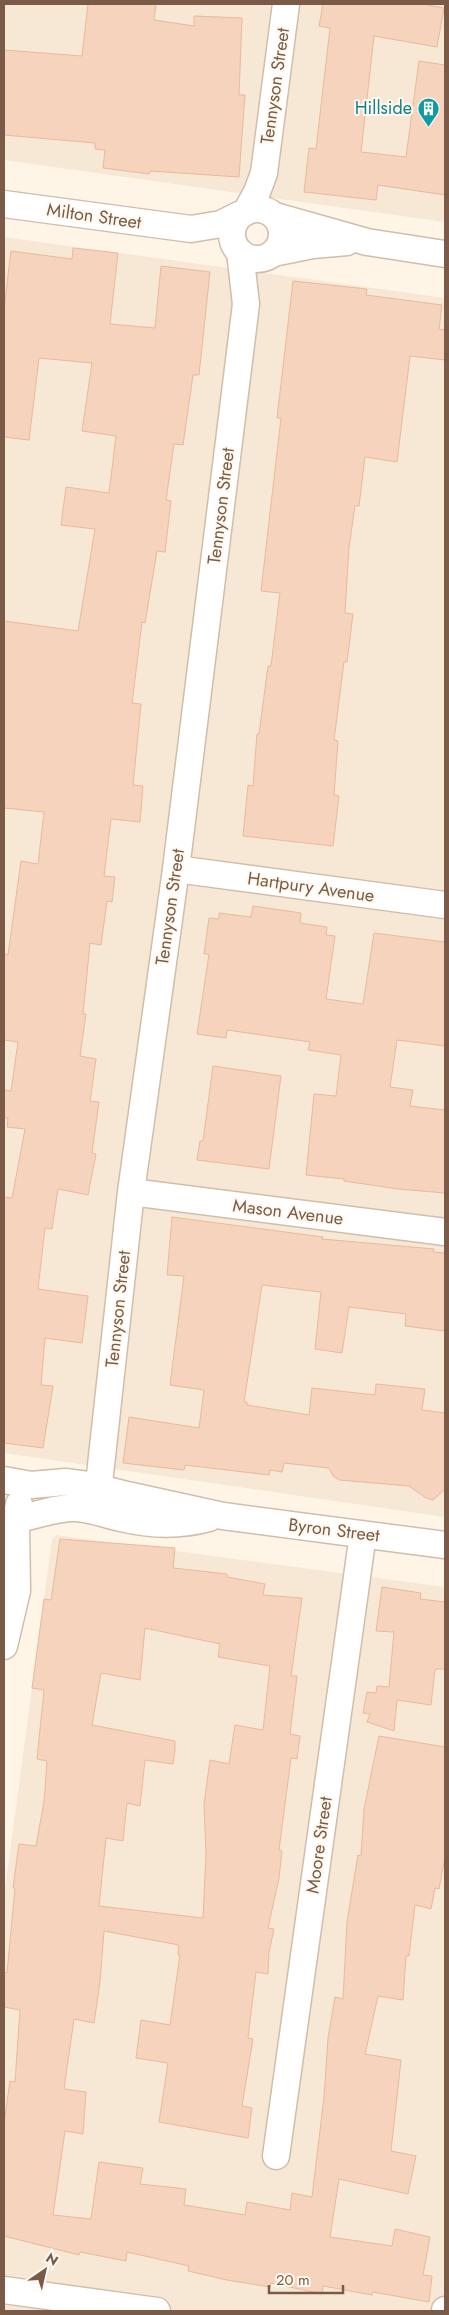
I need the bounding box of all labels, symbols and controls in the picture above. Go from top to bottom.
street label: Tennyson Street [254,25,296,146]
place label: Hillside [355,95,412,121]
building icon: Hillside [416,96,440,127]
street label: Milton Street [45,196,144,236]
street label: Tennyson Street [201,445,241,566]
street label: Tennyson Street [149,846,191,967]
street label: Hartpury Avenue [246,865,376,909]
street label: Mason Avenue [231,1192,345,1232]
street label: Tennyson Street [99,1249,137,1369]
street label: Byron Street [287,1512,382,1549]
street label: Moore Street [299,1794,339,1895]
north arrow [20,2245,70,2295]
text: N [42,2248,62,2271]
scale bar [269,2262,343,2294]
text: 20 m [276,2269,310,2291]

